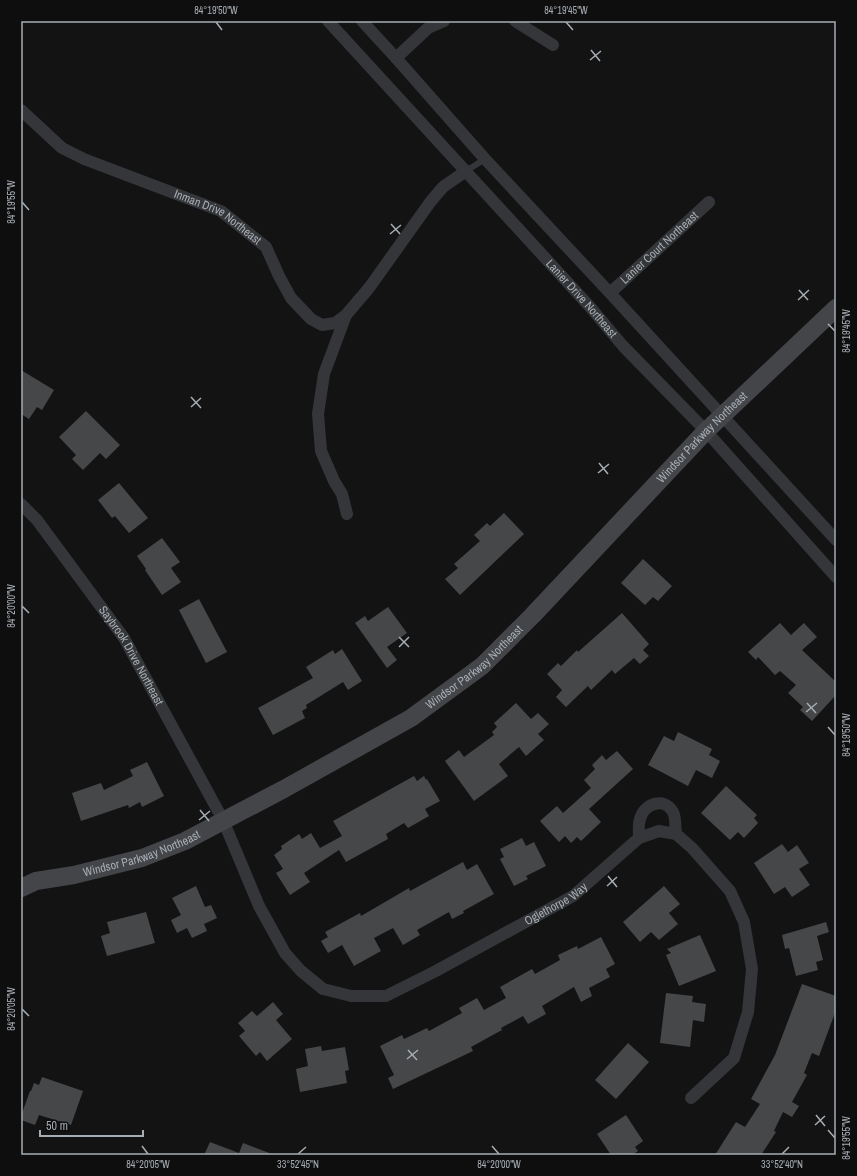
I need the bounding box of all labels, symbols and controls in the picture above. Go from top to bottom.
text: 84°19'50"W [194,4,238,17]
text: 84°19'45"W [544,4,588,17]
text: 84°19'55"W [5,180,18,224]
street label: Inman Drive Northeast [172,186,265,248]
street label: Lanier Court Northeast [617,208,702,287]
street label: Lanier Drive Northeast [542,256,621,341]
text: 84°19'45"W [840,309,853,353]
street label: Windsor Parkway Northeast [653,388,751,487]
text: 84°20'00"W [5,584,18,628]
street label: Saybrook Drive Northeast [95,603,167,708]
street label: Windsor Parkway Northeast [422,622,526,713]
text: 84°19'50"W [840,713,853,757]
street label: Windsor Parkway Northeast [81,826,203,880]
street label: Oglethorpe Way [522,879,591,929]
text: 84°20'05"W [5,987,18,1031]
scale bar [40,1112,143,1138]
text: 84°19'55"W [840,1116,853,1160]
text: 50 m [46,1118,68,1134]
text: 84°20'05"W [126,1158,170,1171]
text: 33°52'45"N [277,1158,319,1171]
text: 84°20'00"W [477,1158,521,1171]
text: 33°52'40"N [761,1158,803,1171]

